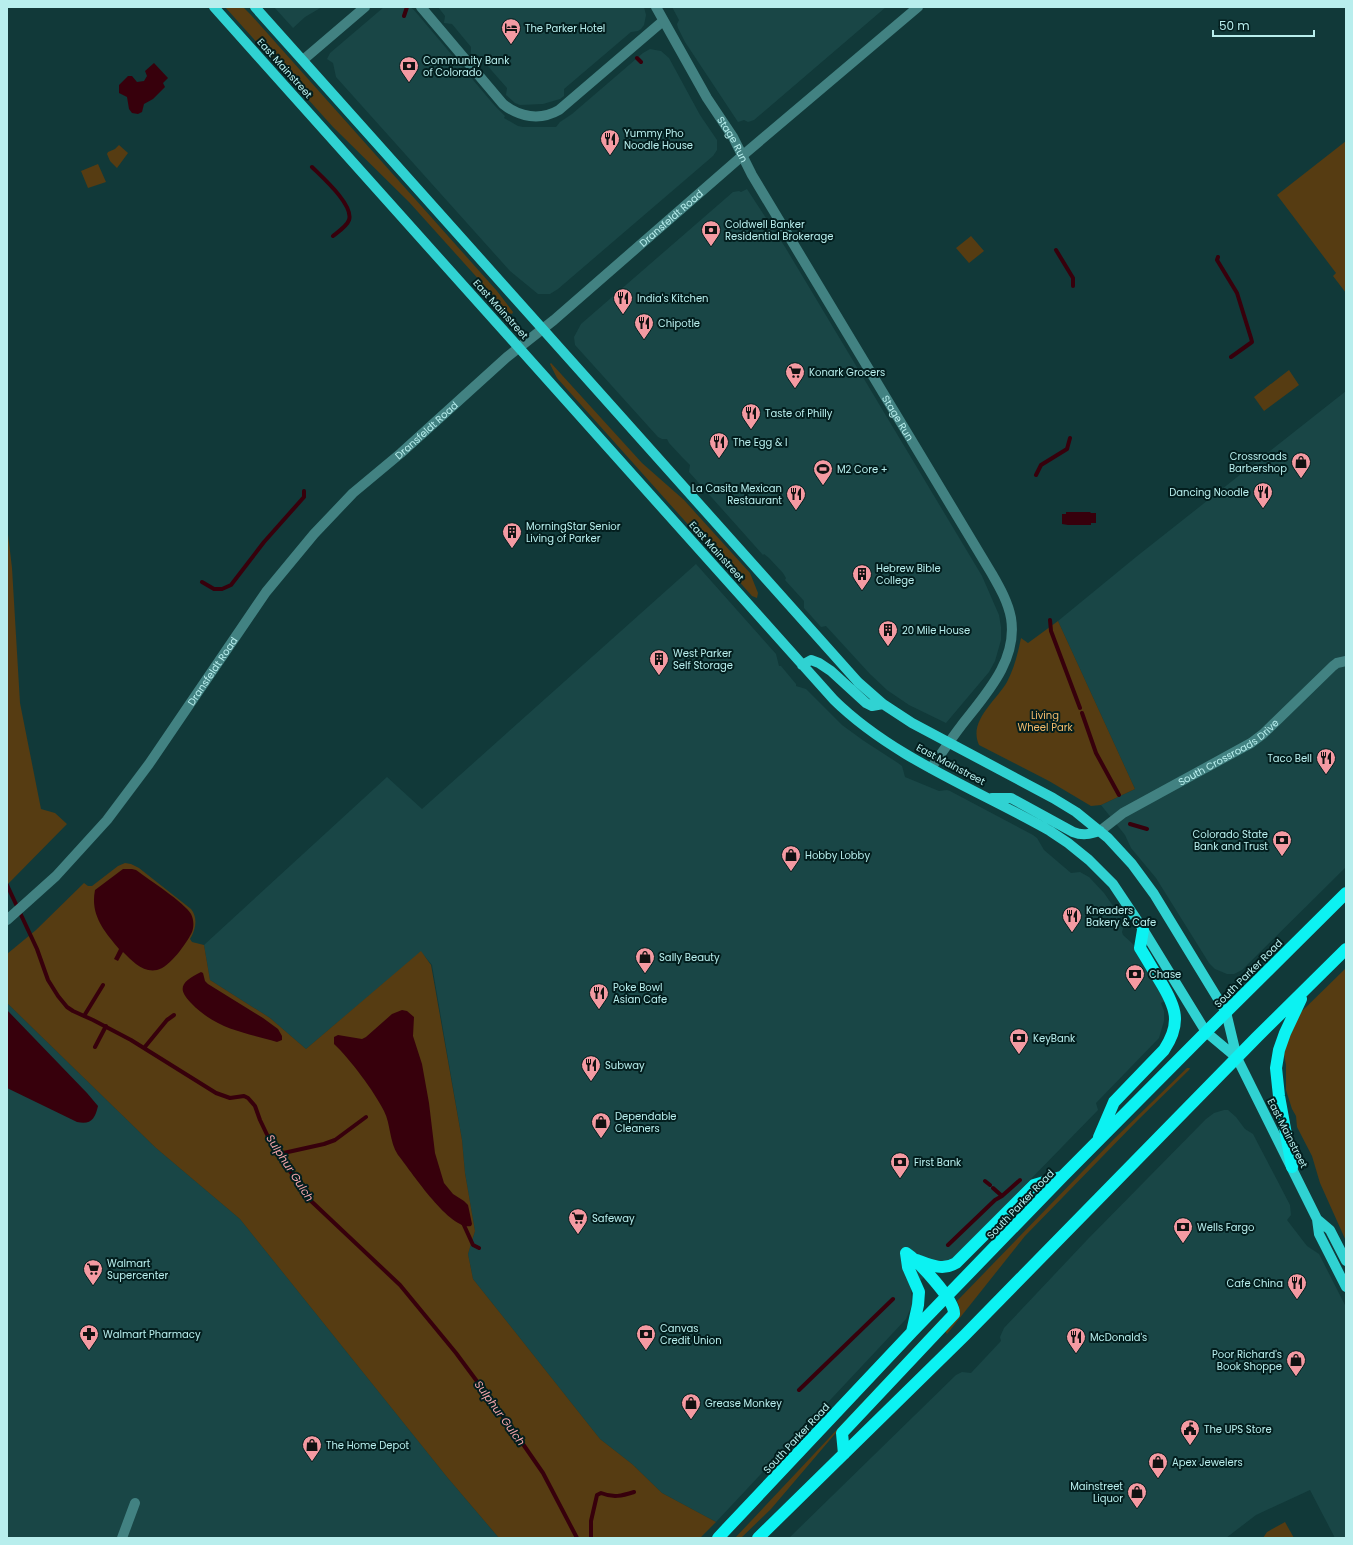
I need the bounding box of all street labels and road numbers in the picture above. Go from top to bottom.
street label: East Mainstreet [254,35,316,102]
street label: Stage Run [713,113,751,165]
street label: Dransfeldt Road [636,186,706,250]
street label: East Mainstreet [470,276,532,343]
street label: Stage Run [878,392,917,444]
street label: Dransfeldt Road [392,398,461,463]
street label: East Mainstreet [686,518,748,585]
street label: Dransfeldt Road [184,634,241,709]
street label: South Crossroads Drive [1175,716,1282,790]
street label: East Mainstreet [914,740,988,789]
street label: South Parker Road [1211,936,1286,1011]
street label: East Mainstreet [1264,1096,1312,1171]
street label: South Parker Road [983,1166,1058,1242]
street label: South Parker Road [760,1400,833,1477]

